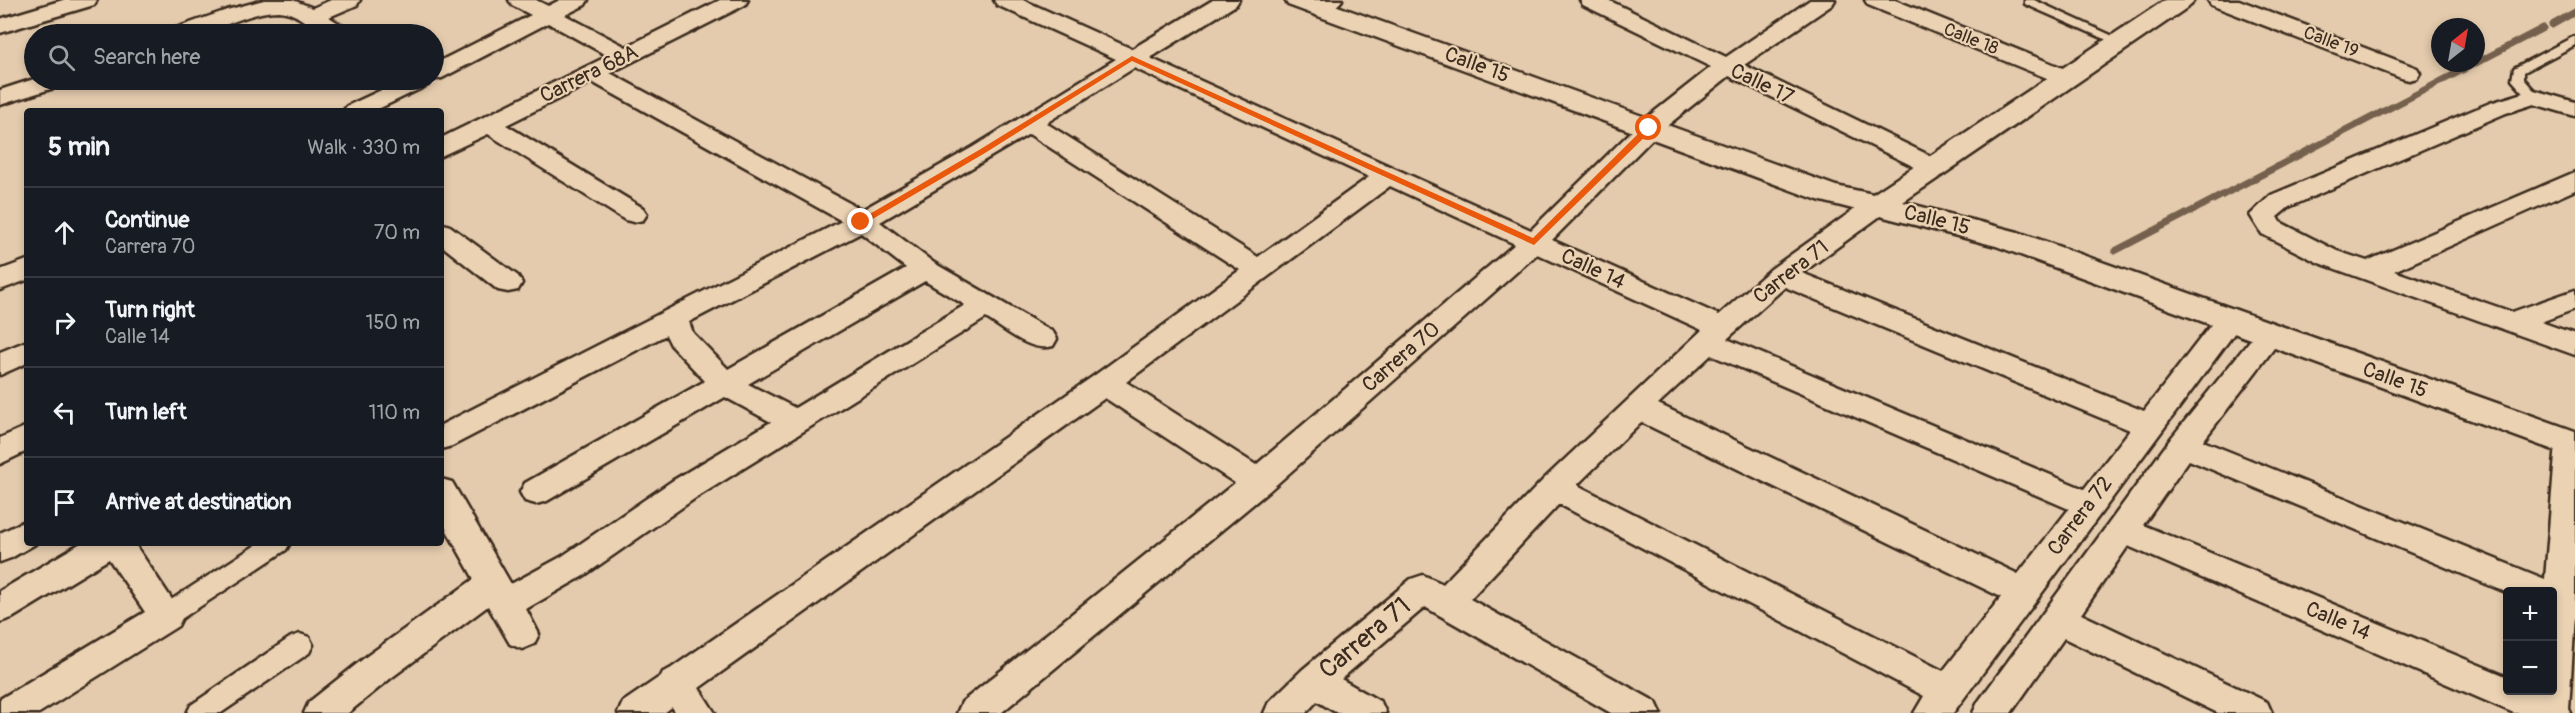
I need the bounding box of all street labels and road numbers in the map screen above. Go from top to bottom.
street label: Calle 18 [1940,18,2002,60]
street label: Calle 19 [2300,21,2362,63]
street label: Carrera 68A [535,39,643,109]
street label: Calle 15 [1441,41,1513,89]
street label: Calle 17 [1726,57,1798,111]
street label: Calle 15 [1901,199,1973,241]
street label: Carrera 71 [1748,234,1834,310]
street label: Calle 14 [1556,242,1630,296]
street label: Carrera 70 [1356,316,1446,398]
street label: Calle 15 [2359,356,2431,404]
street label: Carrera 72 [2041,471,2119,561]
street label: Carrera 71 [1313,590,1417,686]
street label: Calle 14 [2301,595,2375,647]

